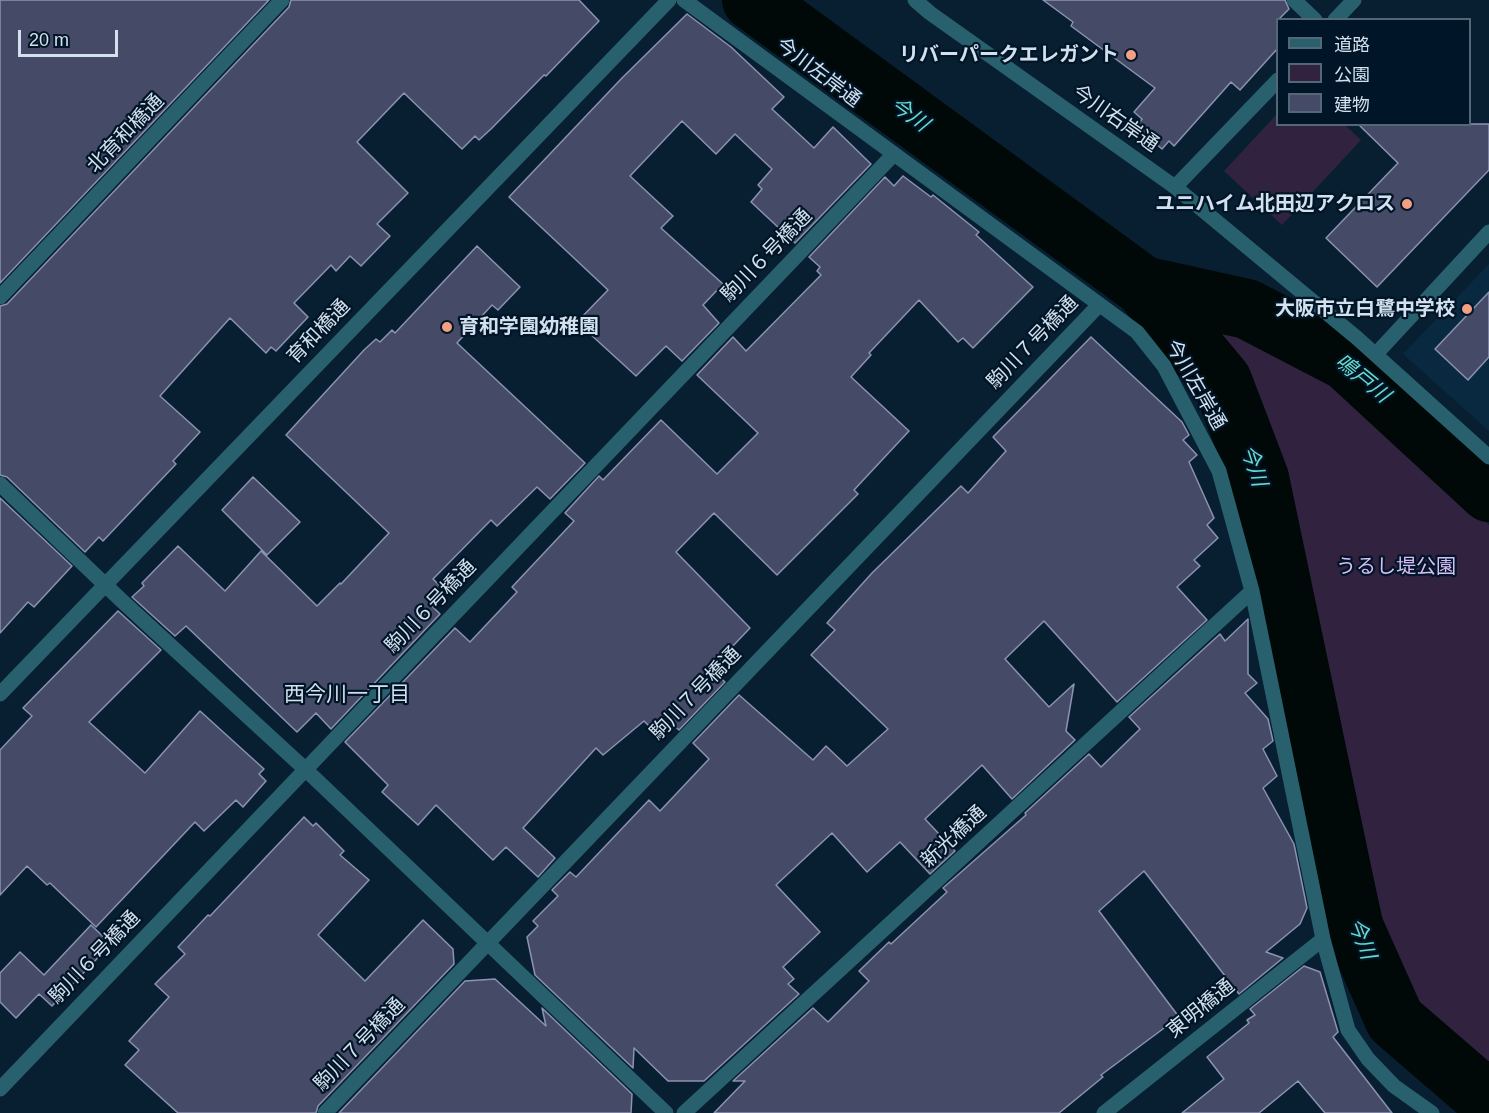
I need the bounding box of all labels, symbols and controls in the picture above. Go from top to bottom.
scale bar [21,18,122,56]
legend [1276,18,1471,126]
text: 20 m [29,30,69,50]
street label: 今川左岸通 [771,33,865,113]
text: 道路 [1334,35,1370,55]
place label: リバーパークエレガント [899,43,1119,67]
marker: リバーパークエレガント [1124,48,1138,62]
text: 公園 [1334,65,1370,85]
street label: 今川右岸通 [1067,80,1163,158]
street label: 北育和橋通 [83,90,169,178]
water label: 今川 [885,92,933,138]
text: 建物 [1334,95,1370,115]
place label: ユニハイム北田辺アクロス [1155,192,1395,216]
marker: ユニハイム北田辺アクロス [1400,197,1414,211]
street label: 駒川６号橋通 [717,205,817,307]
street label: 駒川７号橋通 [983,292,1083,394]
street label: 育和橋通 [283,295,355,369]
place label: 大阪市立白鷺中学校 [1275,297,1455,321]
marker: 大阪市立白鷺中学校 [1460,302,1474,316]
place label: 育和学園幼稚園 [459,315,599,339]
marker: 育和学園幼稚園 [440,320,454,334]
street label: 今川左岸通 [1160,336,1230,434]
water label: 鳴戸川 [1330,349,1394,409]
water label: 今川 [1235,442,1271,490]
park label: うるし堤公園 [1336,555,1456,579]
street label: 駒川６号橋通 [381,556,481,658]
street label: 駒川７号橋通 [646,643,746,745]
district label: 西今川一丁目 [284,682,410,708]
street label: 新光橋通 [917,801,991,873]
street label: 駒川６号橋通 [45,907,145,1009]
water label: 今川 [1342,915,1380,963]
street label: 東明橋通 [1162,975,1240,1043]
street label: 駒川７号橋通 [310,994,410,1096]

